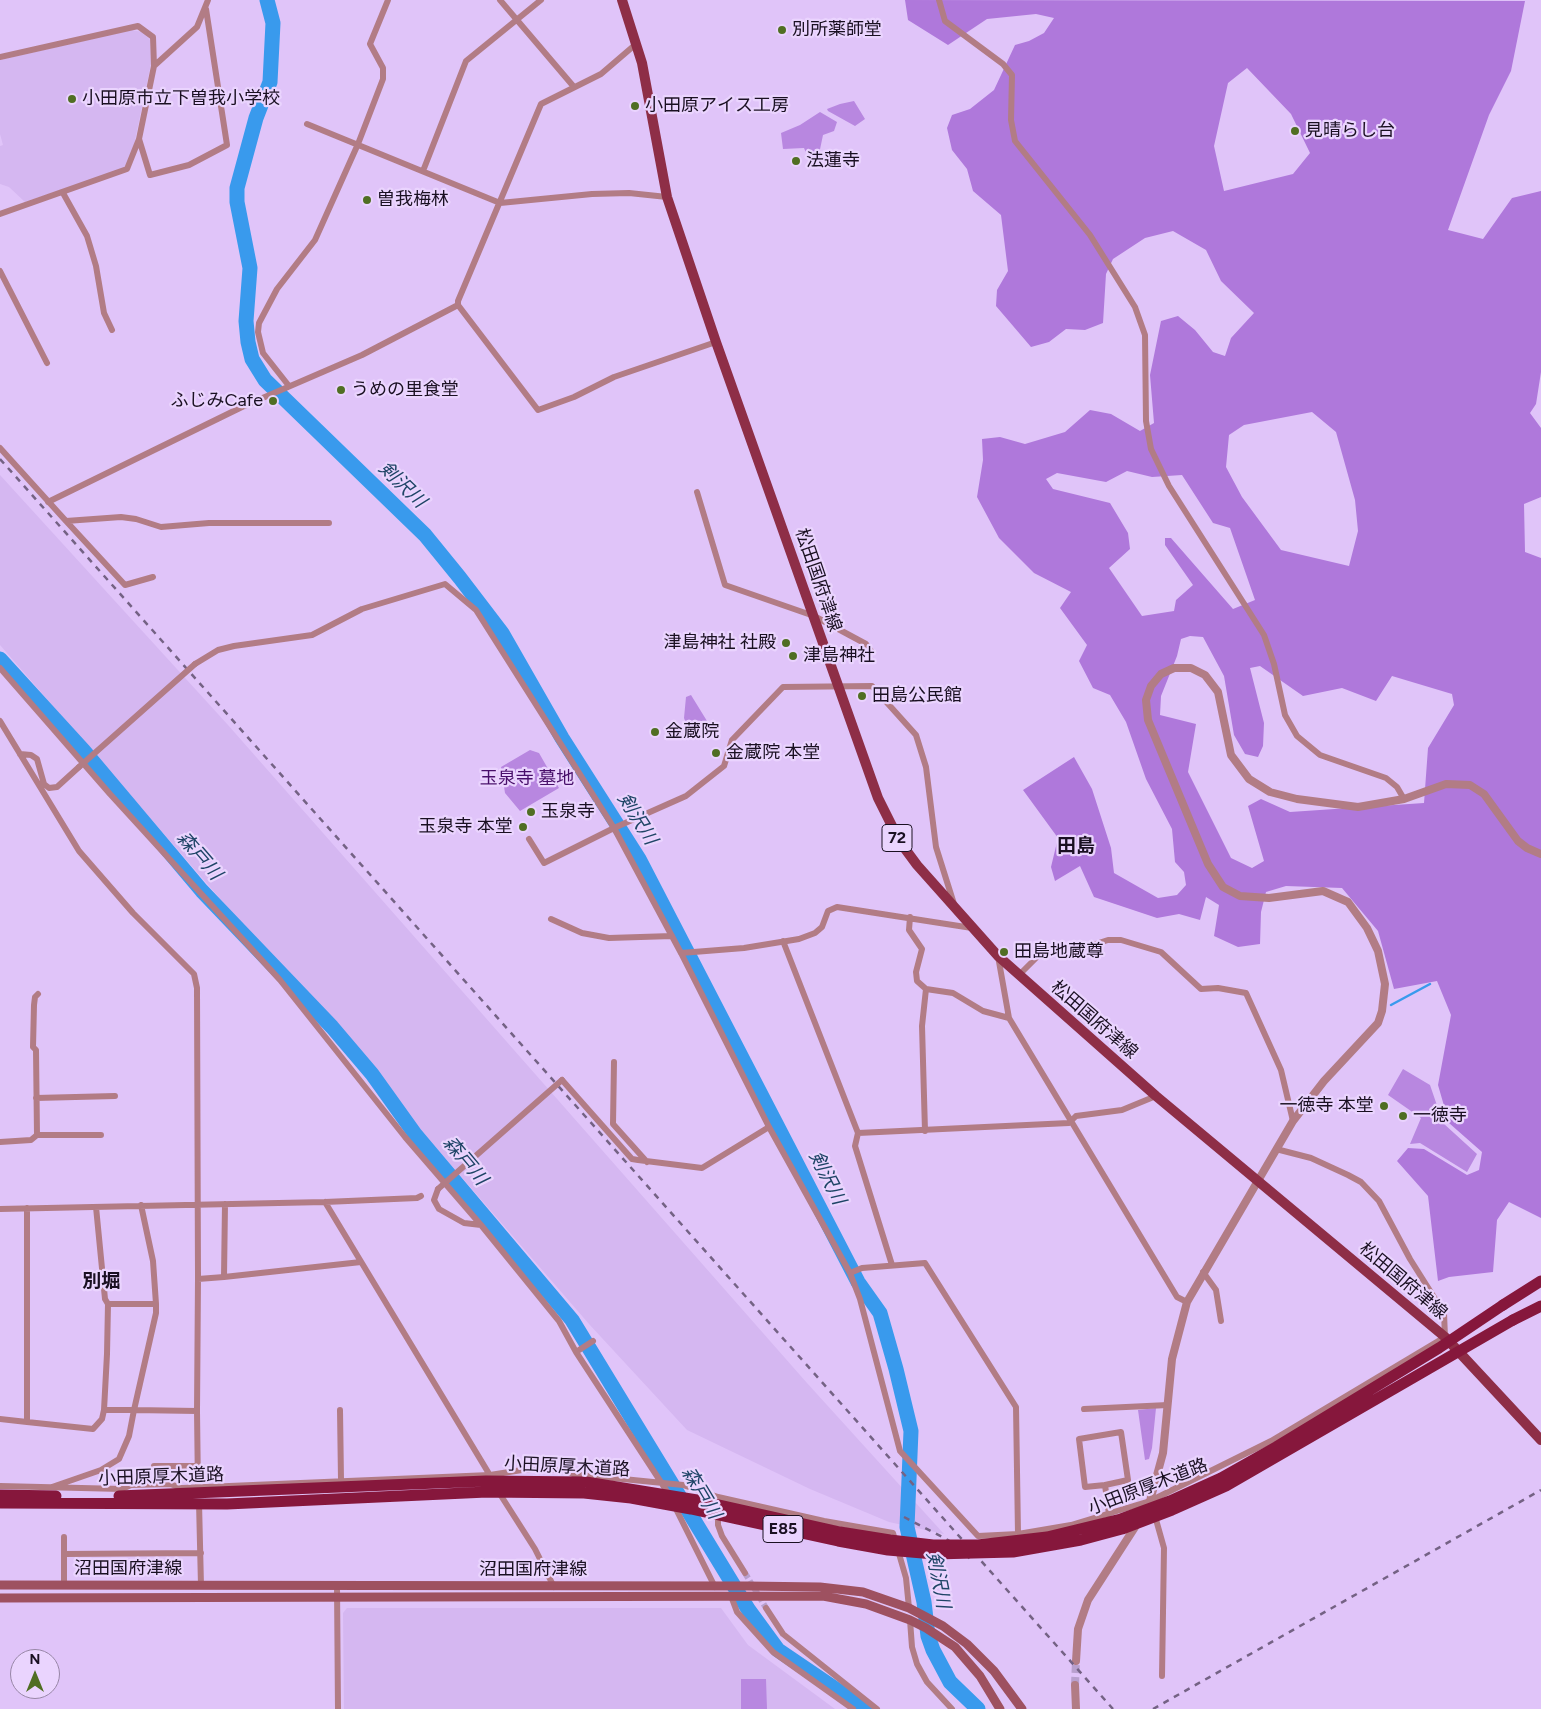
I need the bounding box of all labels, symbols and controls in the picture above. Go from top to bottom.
place label: 別所薬師堂 [792,19,882,41]
marker: 別所薬師堂 [776,24,788,36]
place label: 小田原市立下曽我小学校 [82,88,280,110]
marker: 小田原市立下曽我小学校 [66,93,78,105]
place label: 小田原アイス工房 [645,95,789,117]
marker: 小田原アイス工房 [629,100,641,112]
place label: 見晴らし台 [1305,120,1395,142]
marker: 見晴らし台 [1289,125,1301,137]
place label: 法蓮寺 [806,150,860,172]
marker: 法蓮寺 [790,155,802,167]
place label: 曽我梅林 [377,189,449,211]
marker: 曽我梅林 [361,194,373,206]
place label: うめの里食堂 [351,379,459,401]
marker: うめの里食堂 [335,384,347,396]
place label: ふじみCafe [170,390,263,412]
marker: ふじみCafe [267,395,279,407]
water label: 剣沢川 [374,457,430,513]
street label: 松田国府津線 [790,525,846,635]
place label: 津島神社 社殿 [664,632,776,654]
marker: 津島神社 社殿 [780,637,792,649]
place label: 津島神社 [803,645,875,667]
marker: 津島神社 [787,650,799,662]
place label: 田島公民館 [872,685,962,707]
marker: 田島公民館 [856,690,868,702]
place label: 金蔵院 [665,721,719,743]
marker: 金蔵院 [649,726,661,738]
place label: 金蔵院 本堂 [726,742,820,764]
marker: 金蔵院 本堂 [710,747,722,759]
park label: 玉泉寺 墓地 [480,768,574,790]
water label: 剣沢川 [612,789,662,849]
place label: 玉泉寺 [541,801,595,823]
marker: 玉泉寺 [525,806,537,818]
place label: 玉泉寺 本堂 [419,816,513,838]
marker: 玉泉寺 本堂 [517,821,529,833]
road number: 72 [882,824,912,851]
water label: 森戸川 [172,827,226,885]
district label: 田島 [1057,835,1095,857]
place label: 田島地蔵尊 [1014,941,1104,963]
marker: 田島地蔵尊 [998,946,1010,958]
street label: 松田国府津線 [1046,976,1142,1064]
place label: 一徳寺 本堂 [1280,1095,1374,1117]
marker: 一徳寺 本堂 [1378,1100,1390,1112]
place label: 一徳寺 [1413,1105,1467,1127]
marker: 一徳寺 [1397,1110,1409,1122]
water label: 森戸川 [438,1132,492,1190]
water label: 剣沢川 [804,1147,850,1209]
street label: 松田国府津線 [1355,1238,1451,1324]
district label: 別堀 [82,1270,120,1292]
street label: 小田原厚木道路 [504,1453,630,1481]
street label: 小田原厚木道路 [1085,1454,1211,1520]
water label: 森戸川 [677,1463,725,1523]
street label: 小田原厚木道路 [98,1464,224,1490]
road number: E85 [763,1516,803,1542]
water label: 剣沢川 [921,1550,955,1610]
street label: 沼田国府津線 [74,1558,182,1580]
street label: 沼田国府津線 [479,1559,587,1581]
north arrow [10,1649,60,1699]
text: N [30,1651,40,1668]

